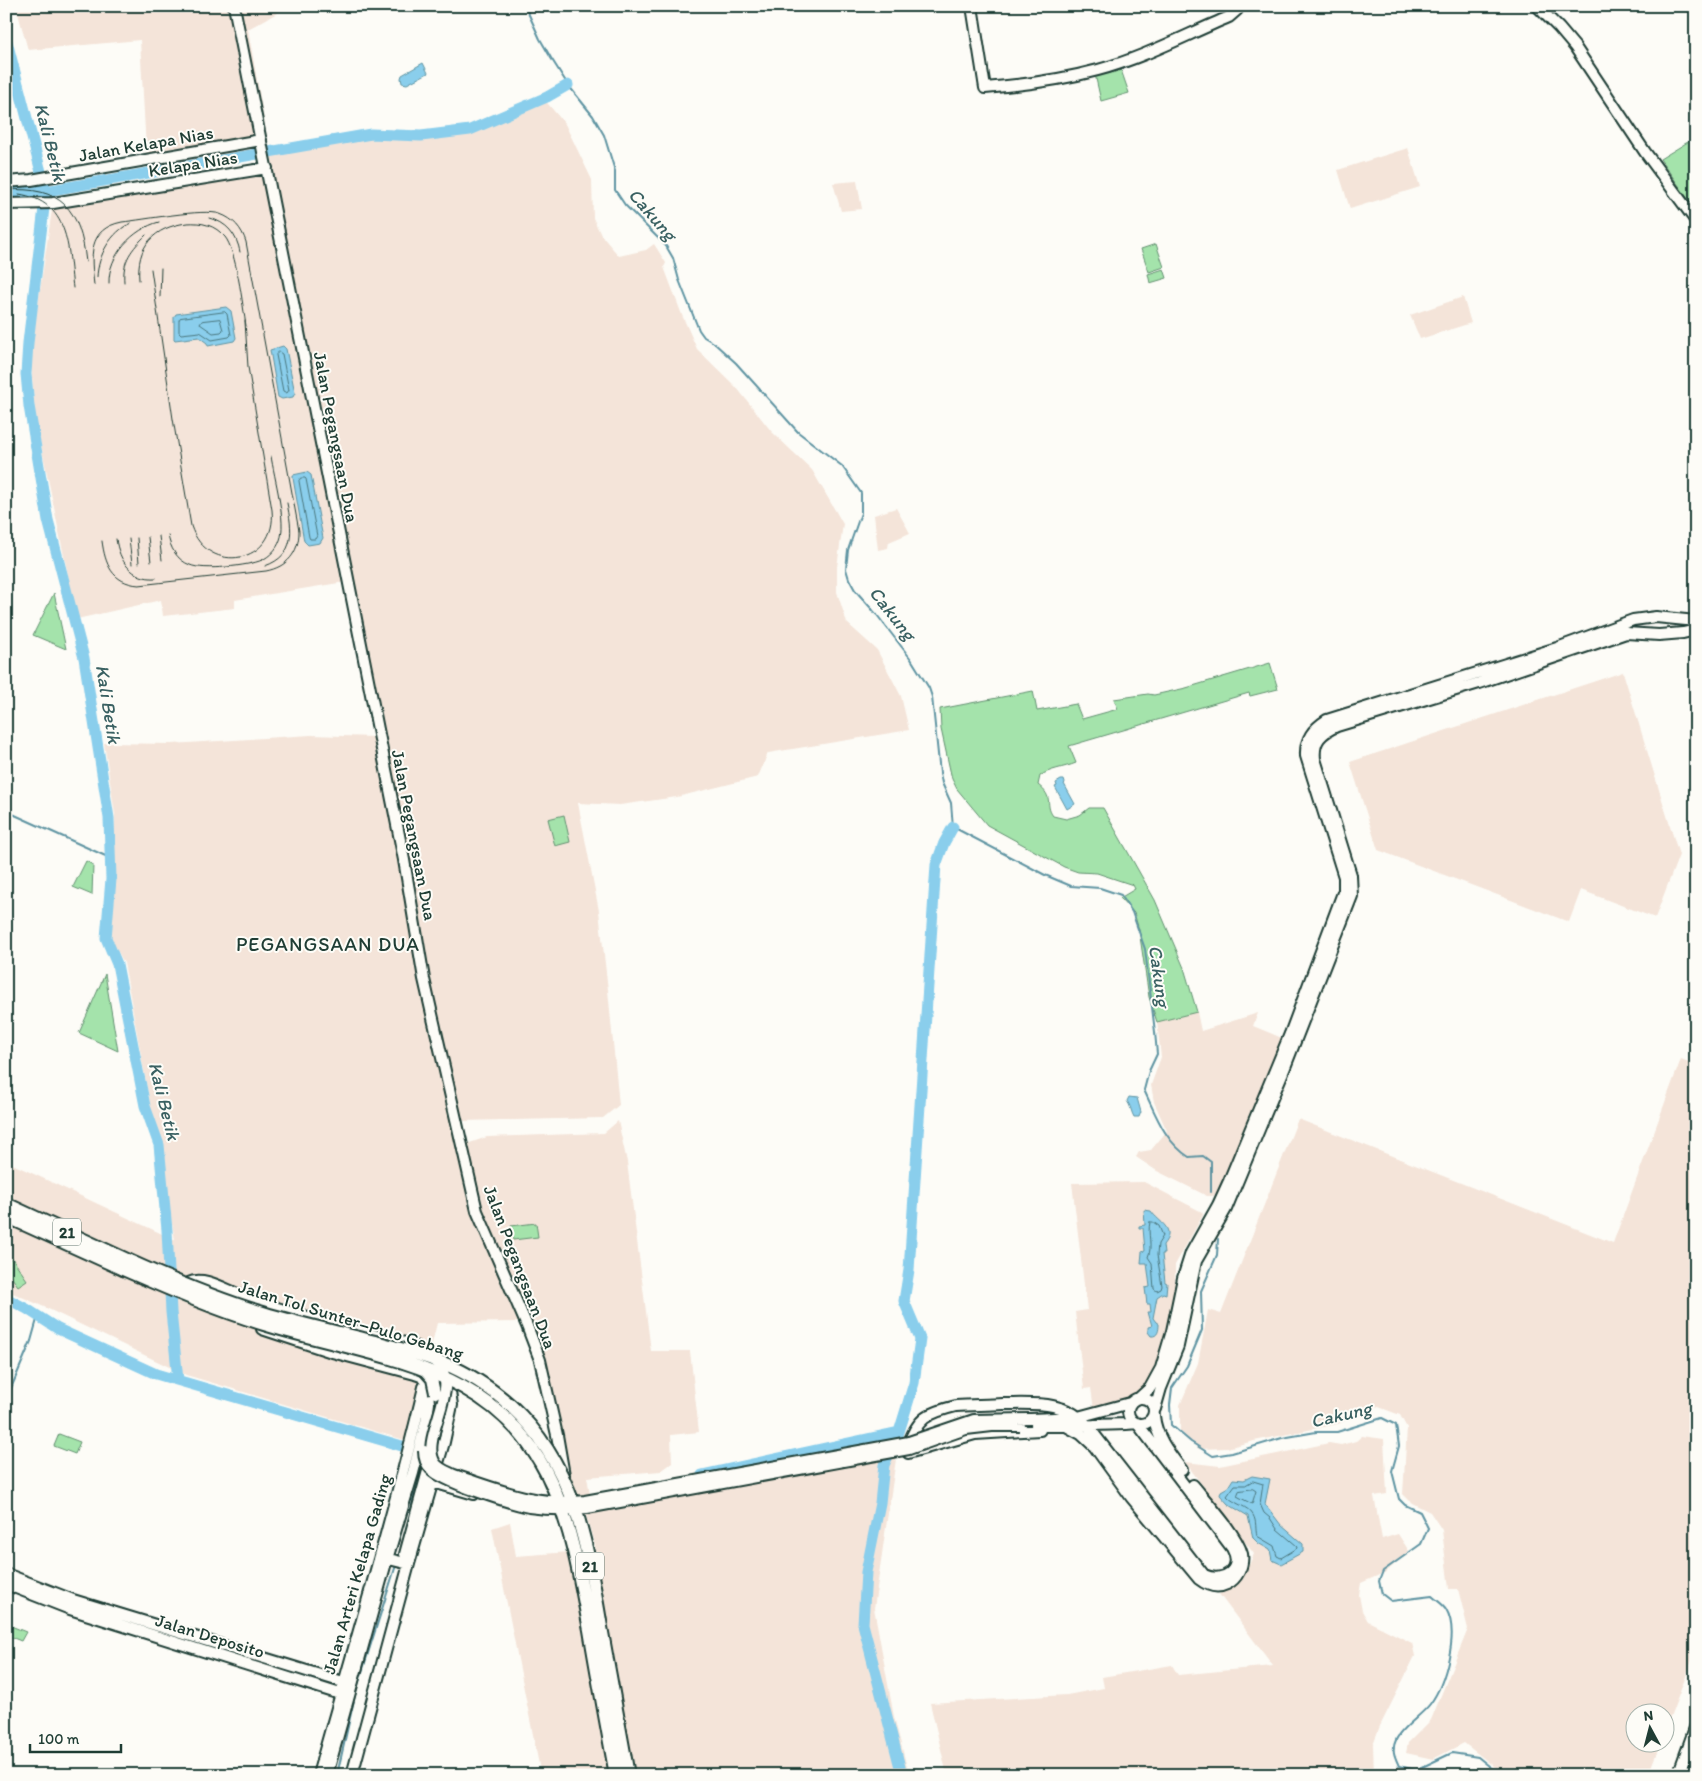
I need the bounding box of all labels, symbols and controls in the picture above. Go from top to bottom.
water label: Kali Betik [30,101,72,185]
street label: Jalan Kelapa Nias [78,122,214,166]
street label: Kelapa Nias [147,146,239,182]
water label: Cakung [624,183,683,247]
street label: Jalan Pegangsaan Dua [309,350,363,524]
water label: Cakung [864,582,922,647]
water label: Kali Betik [91,663,126,746]
street label: Jalan Pegangsaan Dua [387,748,441,922]
district label: PEGANGSAAN DUA [236,932,420,956]
water label: Cakung [1144,944,1176,1011]
water label: Kali Betik [144,1060,186,1144]
street label: Jalan Pegangsaan Dua [479,1182,561,1352]
road number: 21 [53,1218,81,1246]
street label: Jalan Tol Sunter–Pulo Gebang [236,1275,467,1365]
water label: Cakung [1308,1396,1376,1433]
street label: Jalan Arteri Kelapa Gading [318,1471,396,1677]
road number: 21 [576,1552,604,1580]
street label: Jalan Deposito [153,1609,267,1663]
north arrow [1624,1704,1674,1754]
text: N [1643,1707,1654,1725]
scale bar [30,1721,121,1753]
text: 100 m [38,1730,80,1748]

